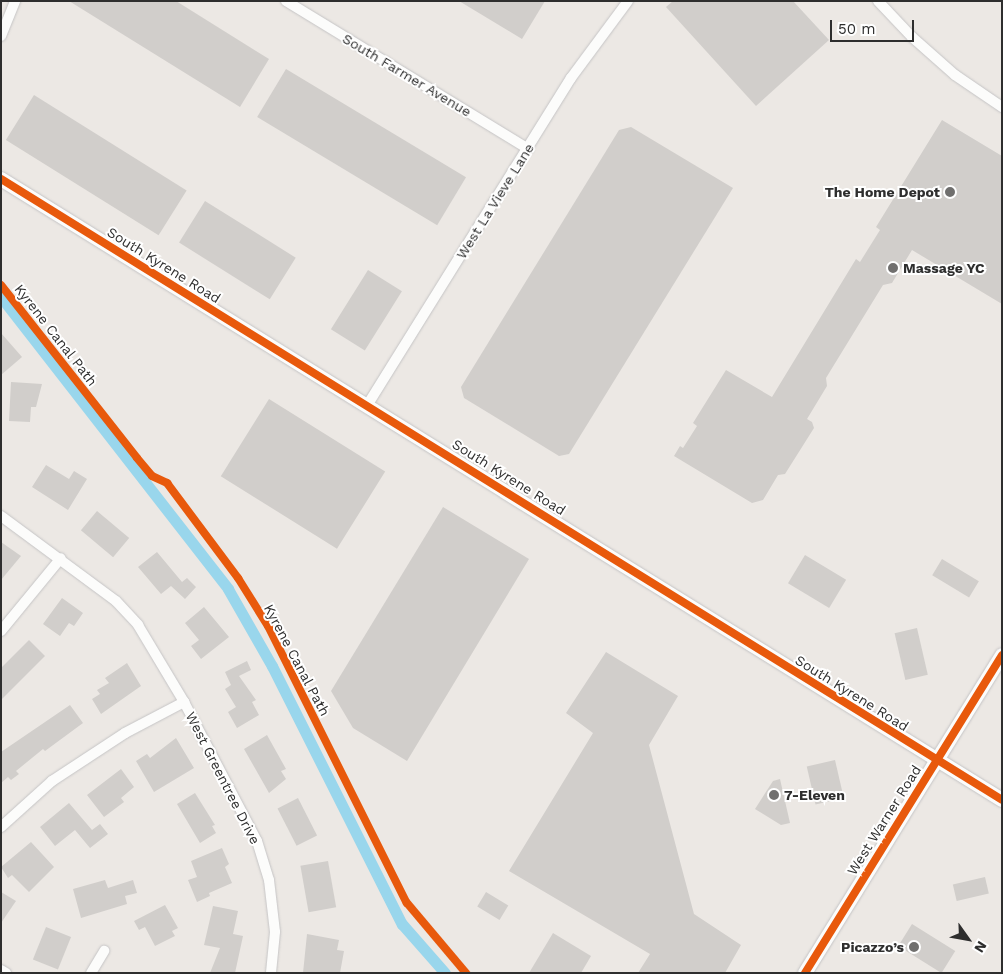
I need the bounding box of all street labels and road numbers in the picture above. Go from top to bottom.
street label: South Farmer Avenue [339,30,475,120]
street label: West La Vieve Lane [452,140,538,262]
street label: South Kyrene Road [104,223,224,307]
street label: Kyrene Canal Path [11,281,101,389]
street label: South Kyrene Road [449,435,569,519]
street label: Kyrene Canal Path [260,601,334,719]
street label: South Kyrene Road [792,651,912,735]
street label: West Greentree Drive [182,709,264,847]
street label: West Warner Road [843,762,925,878]

